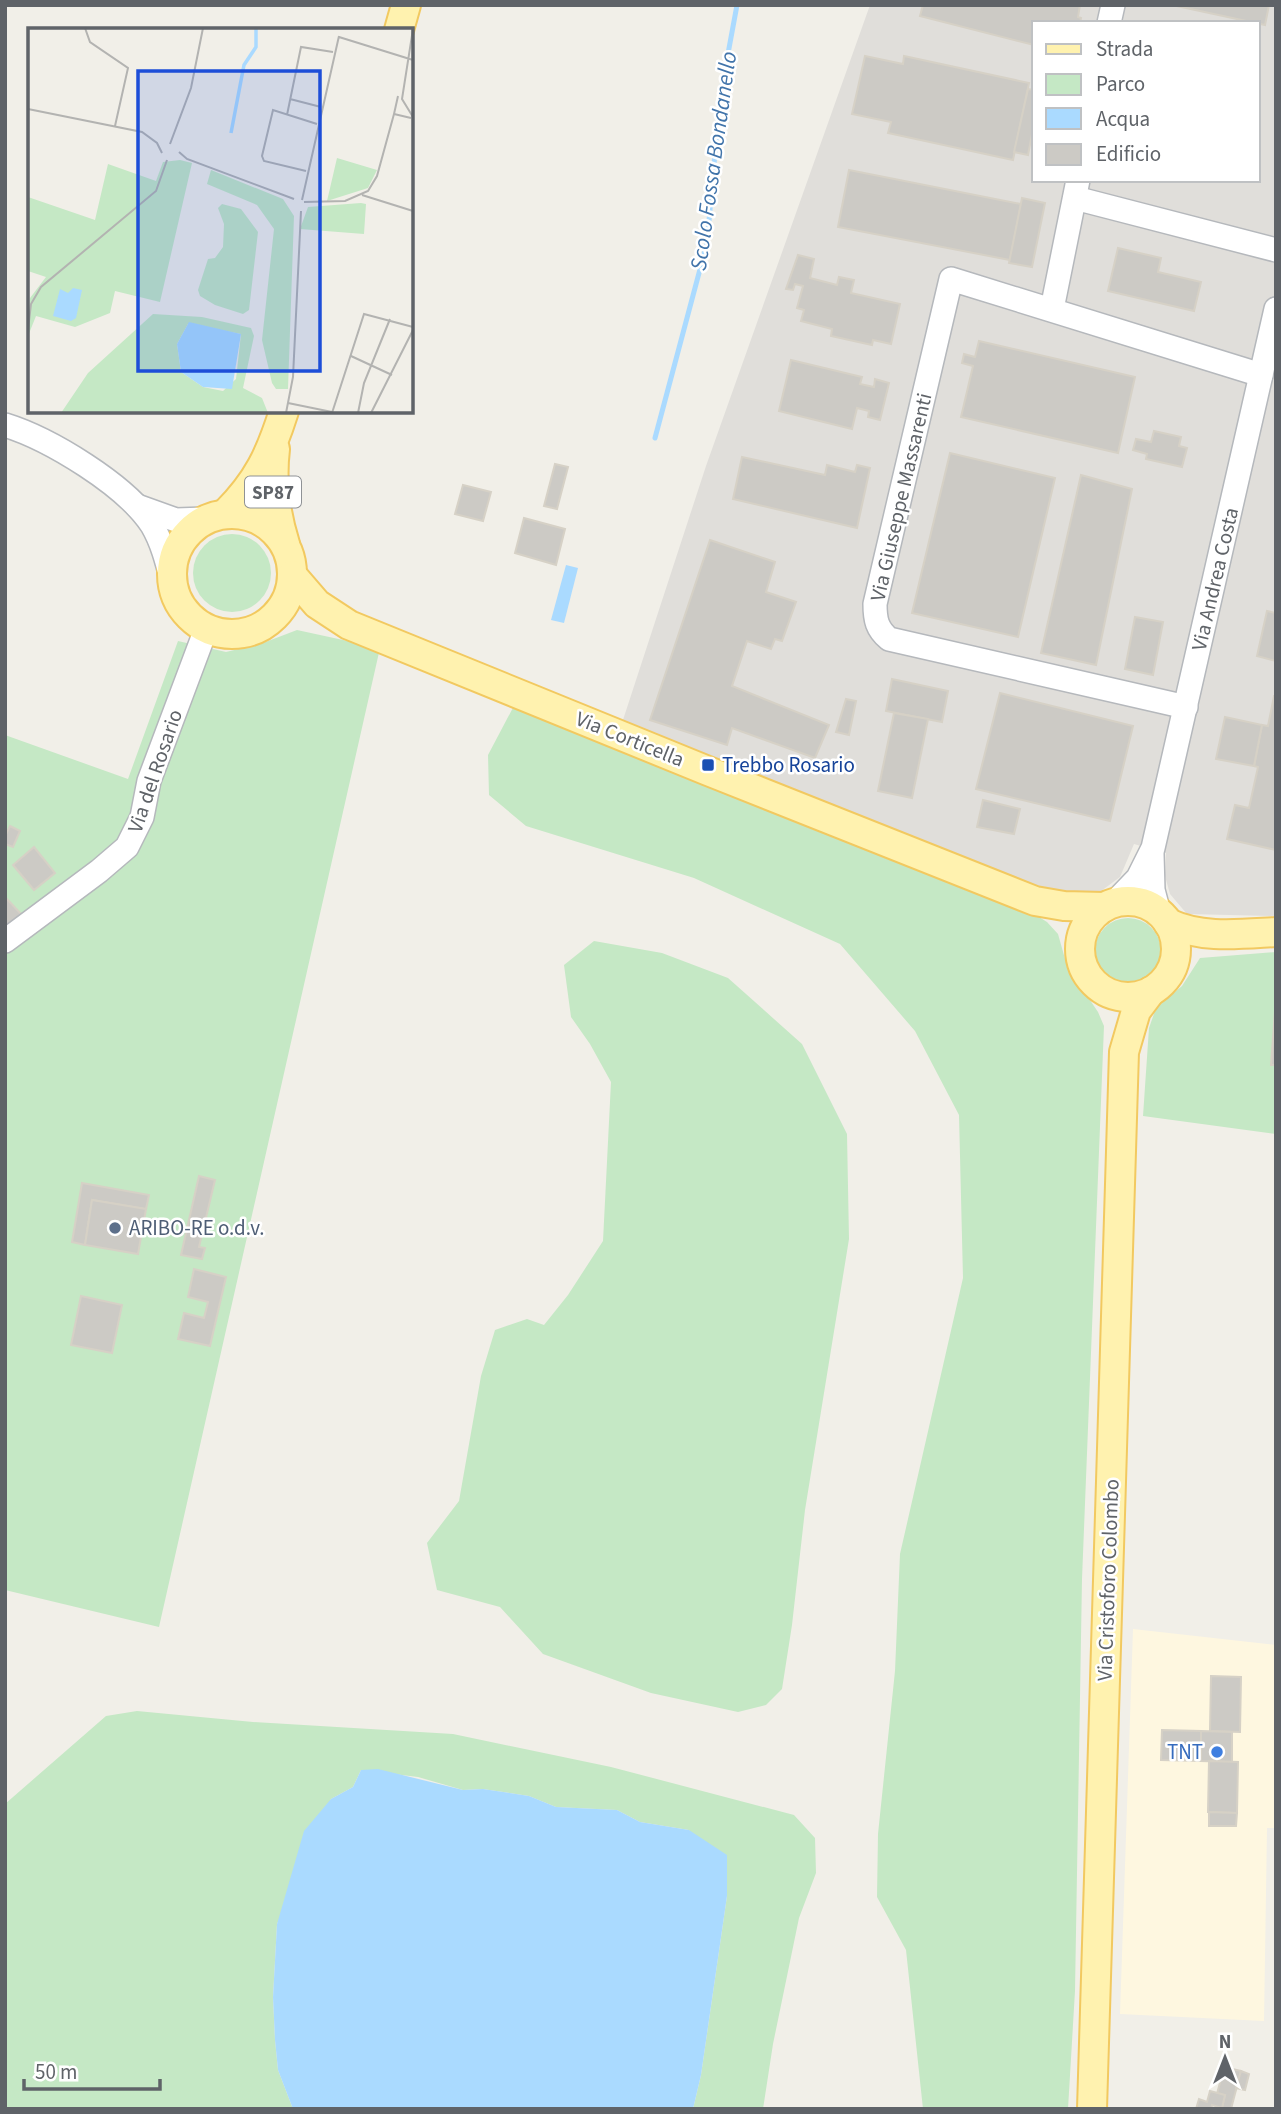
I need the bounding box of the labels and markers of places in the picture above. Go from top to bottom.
place label: Trebbo Rosario [722,750,855,780]
marker: Trebbo Rosario [700,757,716,773]
place label: ARIBO-RE o.d.v. [129,1213,265,1243]
marker: ARIBO-RE o.d.v. [107,1220,123,1236]
place label: TNT [1167,1737,1203,1767]
marker: TNT [1209,1744,1225,1760]

